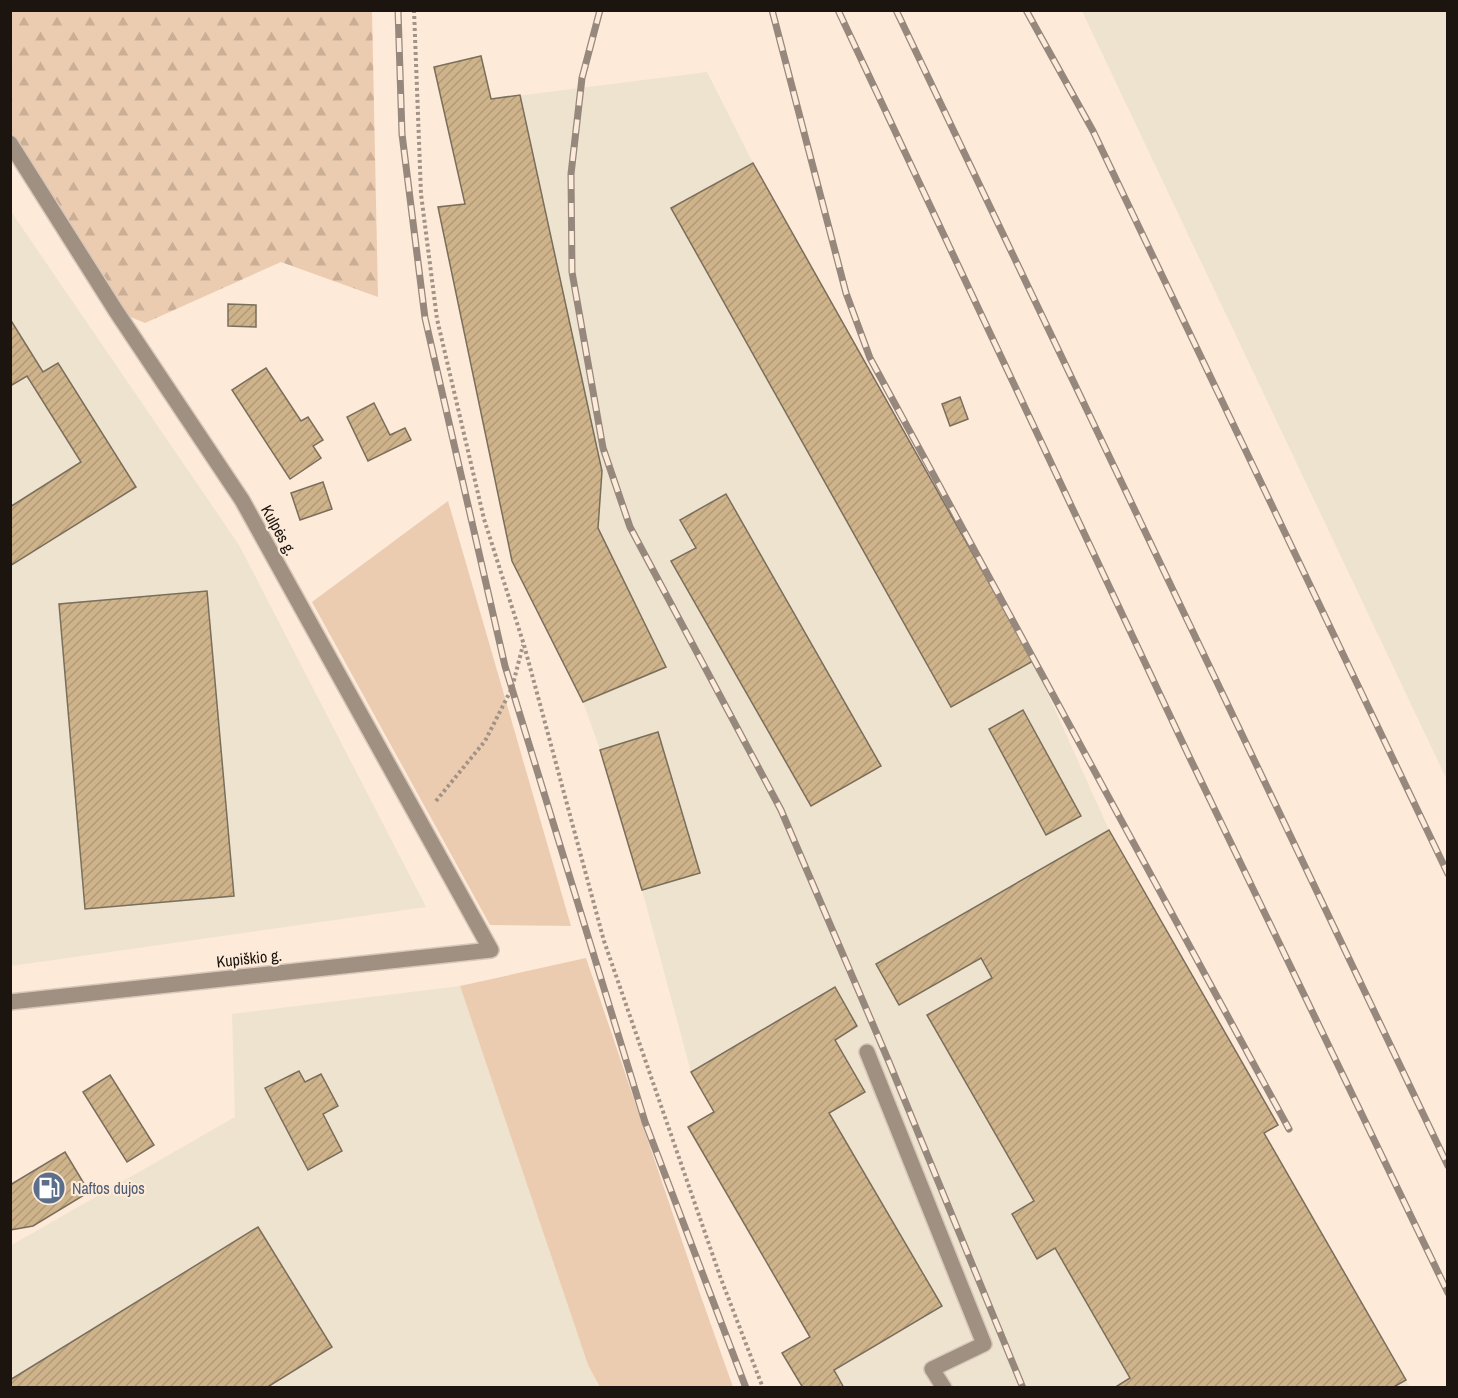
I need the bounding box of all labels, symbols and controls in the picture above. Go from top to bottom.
street label: Kulpės g. [256,501,302,559]
street label: Kupiškio g. [215,944,283,972]
fuel station icon: Naftos dujos [31,1170,67,1206]
place label: Naftos dujos [72,1177,145,1199]

